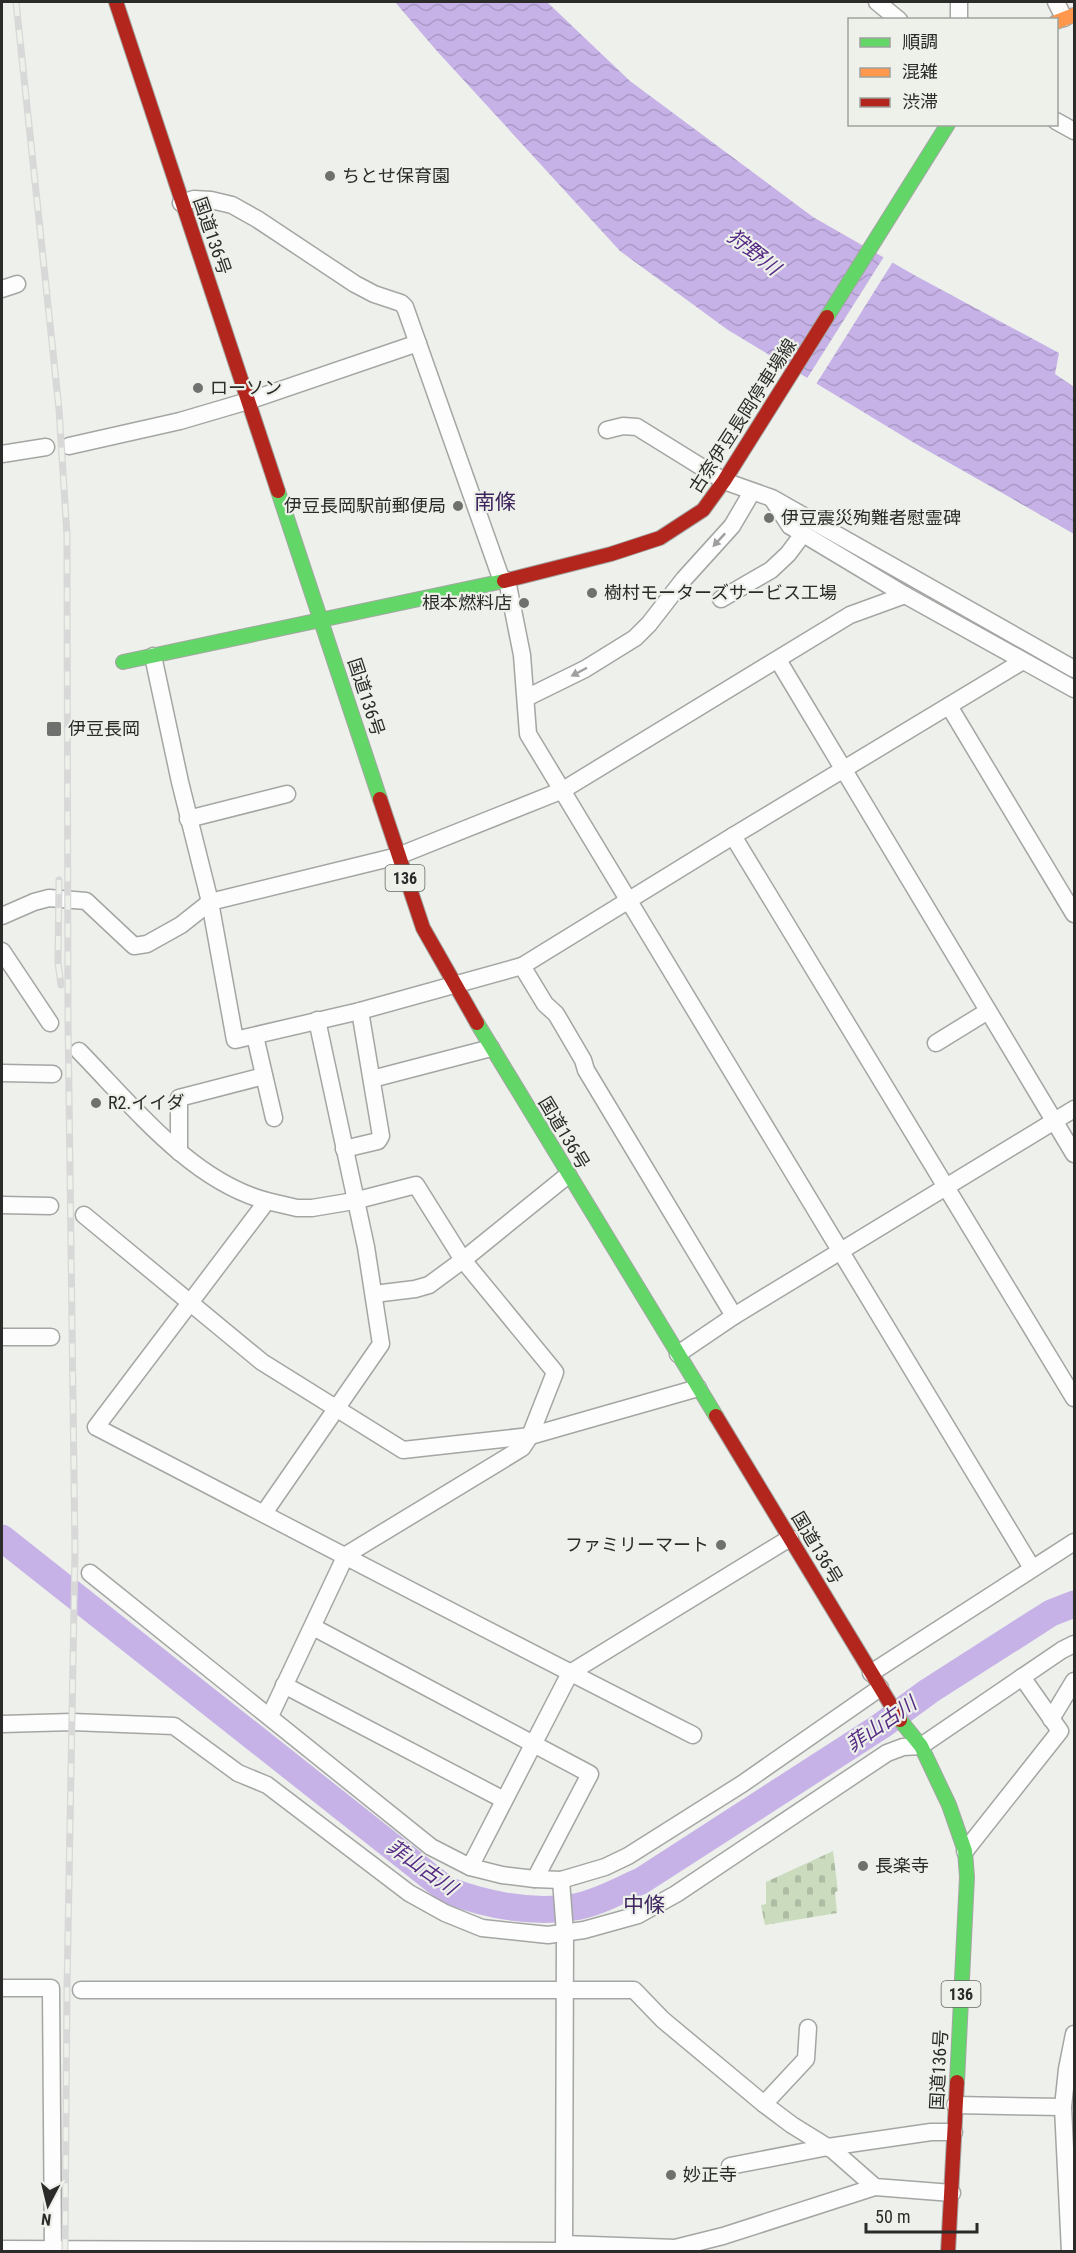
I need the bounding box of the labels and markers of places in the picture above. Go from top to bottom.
place label: ちとせ保育園 [342,165,450,186]
marker: ちとせ保育園 [323,169,337,183]
place label: ローソン [210,377,282,398]
marker: ローソン [191,381,205,395]
place label: 伊豆長岡駅前郵便局 [284,495,446,516]
marker: 伊豆長岡駅前郵便局 [451,499,465,513]
place label: 伊豆震災殉難者慰霊碑 [781,507,961,528]
marker: 伊豆震災殉難者慰霊碑 [762,511,776,525]
place label: 樹村モーターズサービス工場 [604,582,837,603]
marker: 樹村モーターズサービス工場 [585,586,599,600]
place label: 根本燃料店 [422,592,512,613]
marker: 根本燃料店 [517,596,531,610]
place label: 伊豆長岡 [68,718,140,739]
marker: 伊豆長岡 [45,720,63,738]
place label: R2.イイダ [108,1092,184,1113]
marker: R2.イイダ [89,1096,103,1110]
place label: ファミリーマート [565,1534,709,1555]
marker: ファミリーマート [714,1538,728,1552]
place label: 長楽寺 [875,1855,929,1876]
marker: 長楽寺 [856,1859,870,1873]
place label: 妙正寺 [683,2164,737,2185]
marker: 妙正寺 [664,2168,678,2182]

